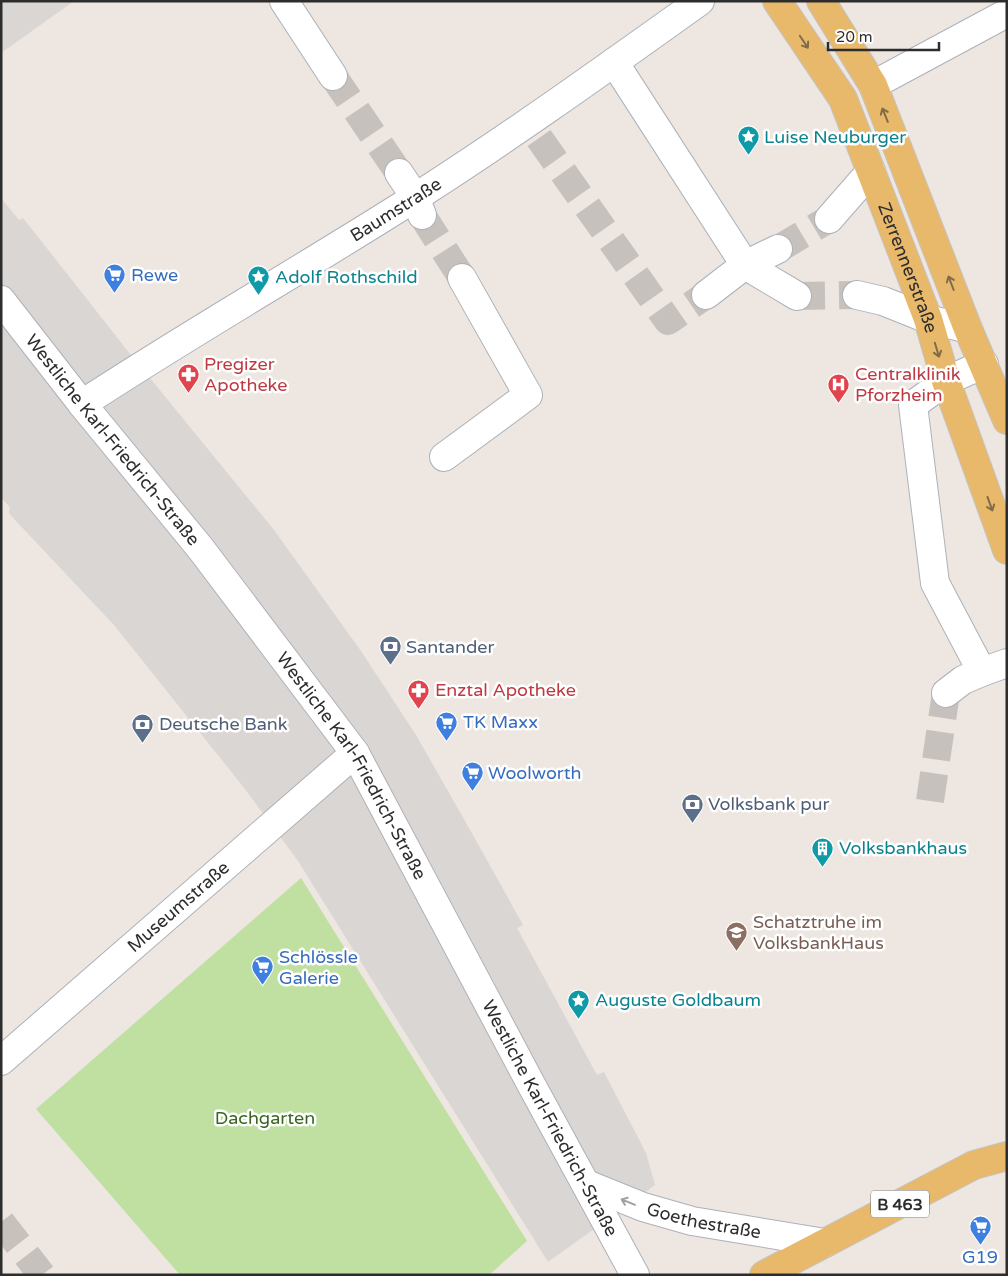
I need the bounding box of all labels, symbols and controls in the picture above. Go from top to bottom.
scale bar [828,20,939,52]
text: 20 m [836,28,873,46]
one-way arrow [799,34,809,48]
one-way arrow [880,108,890,123]
place icon: Luise Neuburger [736,125,760,156]
place label: Luise Neuburger [764,126,906,148]
street label: Baumstraße [346,173,445,247]
street label: Zerrennerstraße [873,199,942,336]
supermarket icon: Rewe [103,263,127,294]
place label: Rewe [131,264,178,286]
place icon: Adolf Rothschild [247,265,271,296]
place label: Adolf Rothschild [275,266,418,288]
one-way arrow [945,276,955,291]
street label: Westliche Karl-Friedrich-Straße [21,330,205,550]
one-way arrow [933,342,943,358]
place label: Pregizer Apotheke [204,353,287,396]
pharmacy icon: Pregizer Apotheke [176,362,200,393]
place label: Centralklinik Pforzheim [855,363,961,406]
hospital icon: Centralklinik Pforzheim [827,372,851,403]
one-way arrow [986,495,995,511]
bank icon: Santander [378,635,402,666]
place label: Santander [406,636,494,658]
street label: Westliche Karl-Friedrich-Straße [272,648,431,883]
pharmacy icon: Enztal Apotheke [407,678,431,709]
place label: Enztal Apotheke [435,679,576,701]
supermarket icon: TK Maxx [435,710,459,741]
place label: TK Maxx [463,711,538,733]
bank icon: Deutsche Bank [131,712,155,743]
place label: Deutsche Bank [159,713,288,735]
supermarket icon: Woolworth [460,761,484,792]
place label: Woolworth [488,762,582,784]
bank icon: Volksbank pur [680,792,704,823]
place label: Volksbank pur [708,793,830,815]
building icon: Volksbankhaus [811,836,835,867]
place label: Volksbankhaus [839,837,967,859]
street label: Museumstraße [123,856,234,957]
place label: Schatztruhe im VolksbankHaus [753,911,884,954]
school or university icon: Schatztruhe im VolksbankHaus [725,920,749,951]
place label: Schlössle Galerie [279,946,358,989]
supermarket icon: Schlössle Galerie [251,955,275,986]
place icon: Auguste Goldbaum [567,988,591,1019]
place label: Auguste Goldbaum [595,989,761,1011]
street label: Westliche Karl-Friedrich-Straße [477,996,623,1240]
park label: Dachgarten [215,1107,315,1129]
road number: B 463 [871,1190,929,1218]
one-way arrow [621,1196,636,1205]
street label: Goethestraße [644,1198,763,1243]
supermarket icon: G19 [968,1215,992,1246]
place label: G19 [962,1246,998,1268]

